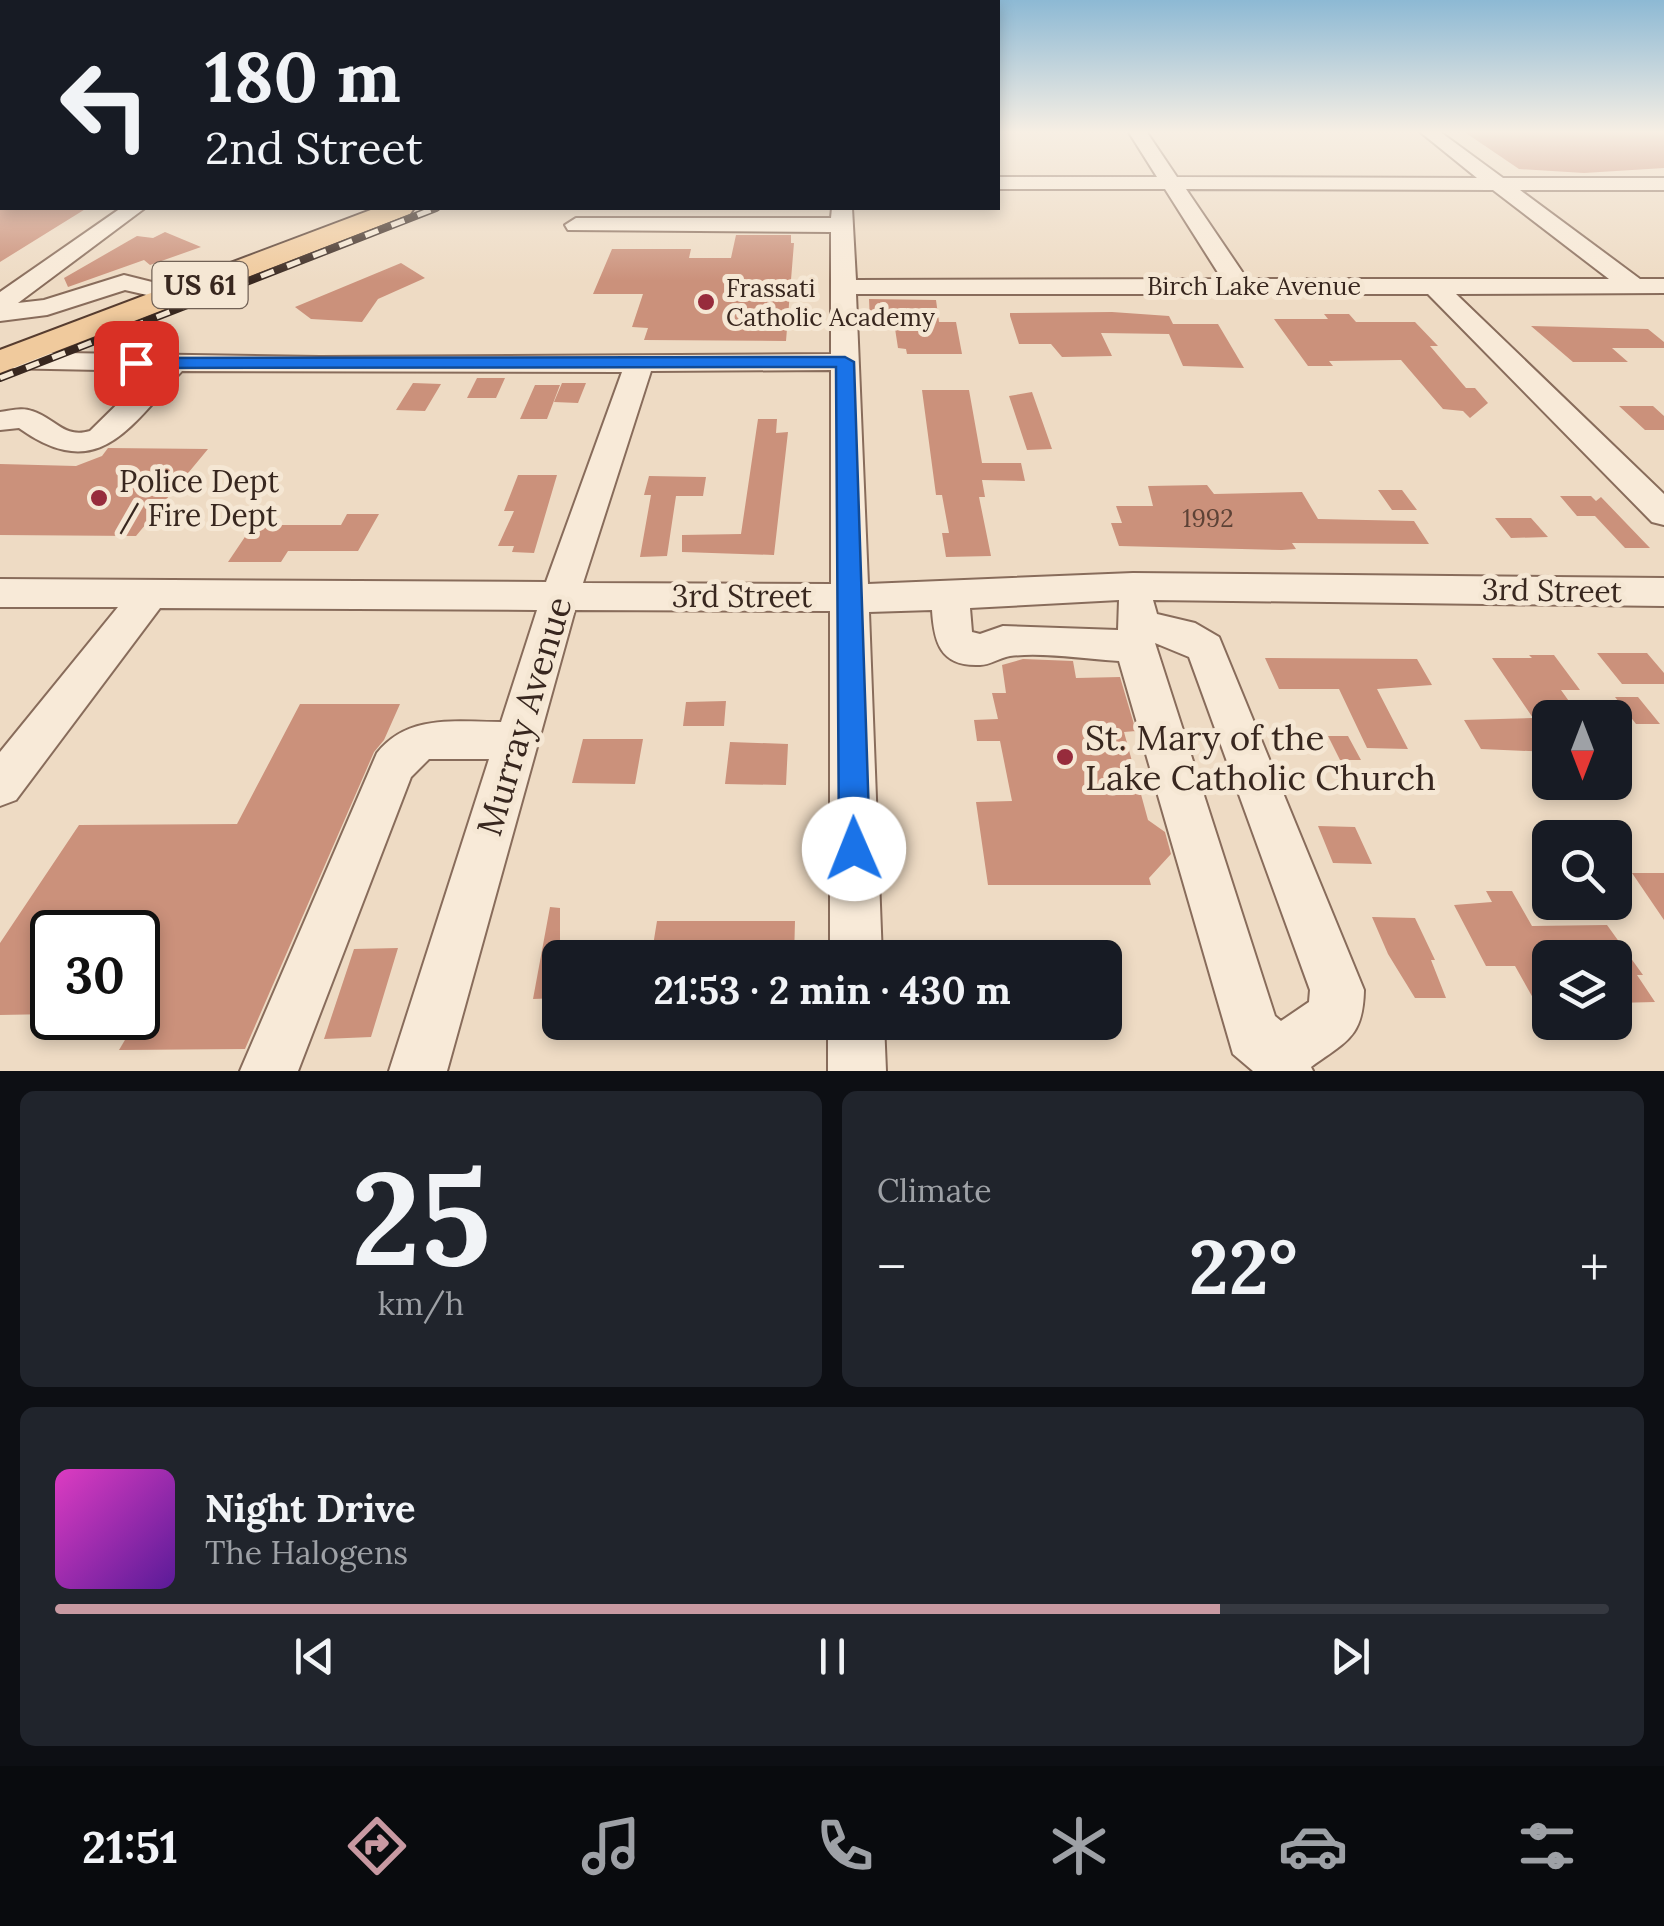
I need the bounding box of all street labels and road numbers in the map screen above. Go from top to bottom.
road number: US 61 [152,262,248,308]
street label: Birch Lake Avenue [1147,270,1361,302]
street label: 3rd Street [1481,570,1623,610]
street label: 3rd Street [672,577,813,615]
street label: Murray Avenue [466,591,582,841]

